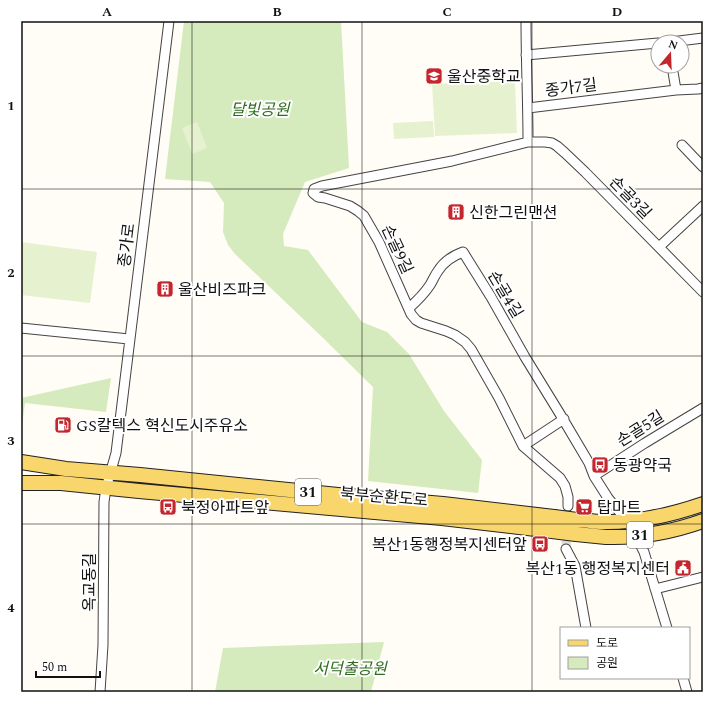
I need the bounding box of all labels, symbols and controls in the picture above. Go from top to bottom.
text: A [102,2,112,22]
text: B [272,2,282,22]
text: C [442,2,452,22]
text: D [612,2,622,22]
north arrow [650,34,690,74]
text: N [666,36,680,55]
place label: 울산중학교 [447,65,521,89]
school or university icon: 울산중학교 [424,66,444,86]
street label: 종가7길 [544,73,598,103]
text: 1 [7,96,15,116]
park label: 달빛공원 [231,98,291,122]
street label: 손골3길 [604,171,657,225]
place label: 신한그린맨션 [469,201,557,225]
building icon: 신한그린맨션 [446,202,466,222]
street label: 종가로 [112,221,142,269]
street label: 손골9길 [375,221,419,278]
text: 2 [7,263,15,283]
street label: 손골4길 [481,266,529,323]
place label: 울산비즈파크 [178,278,266,302]
building icon: 울산비즈파크 [155,279,175,299]
street label: 손골5길 [612,405,669,453]
place label: GS칼텍스 혁신도시주유소 [76,414,248,438]
fuel station icon: GS칼텍스 혁신도시주유소 [53,415,73,435]
text: 3 [7,431,15,451]
place label: 동광약국 [613,454,672,478]
bus stop icon: 동광약국 [590,455,610,475]
road number: 31 [295,479,321,505]
street label: 북부순환도로 [339,481,429,513]
place label: 북정아파트앞 [181,496,270,520]
place label: 탑마트 [597,496,641,520]
bus stop icon: 북정아파트앞 [158,497,178,517]
supermarket icon: 탑마트 [574,497,594,517]
road number: 31 [627,522,653,548]
place label: 복산1동행정복지센터앞 [372,533,527,557]
bus stop icon: 복산1동행정복지센터앞 [530,534,550,554]
street label: 옥교동길 [78,553,102,611]
place label: 복산1동 행정복지센터 [526,557,670,581]
public building icon: 복산1동 행정복지센터 [673,558,693,578]
text: 4 [7,598,15,618]
legend [560,627,690,679]
text: 도로 [596,634,618,653]
scale bar [36,653,100,679]
text: 공원 [596,654,618,673]
park label: 서덕출공원 [313,657,388,681]
text: 50 m [42,658,67,677]

